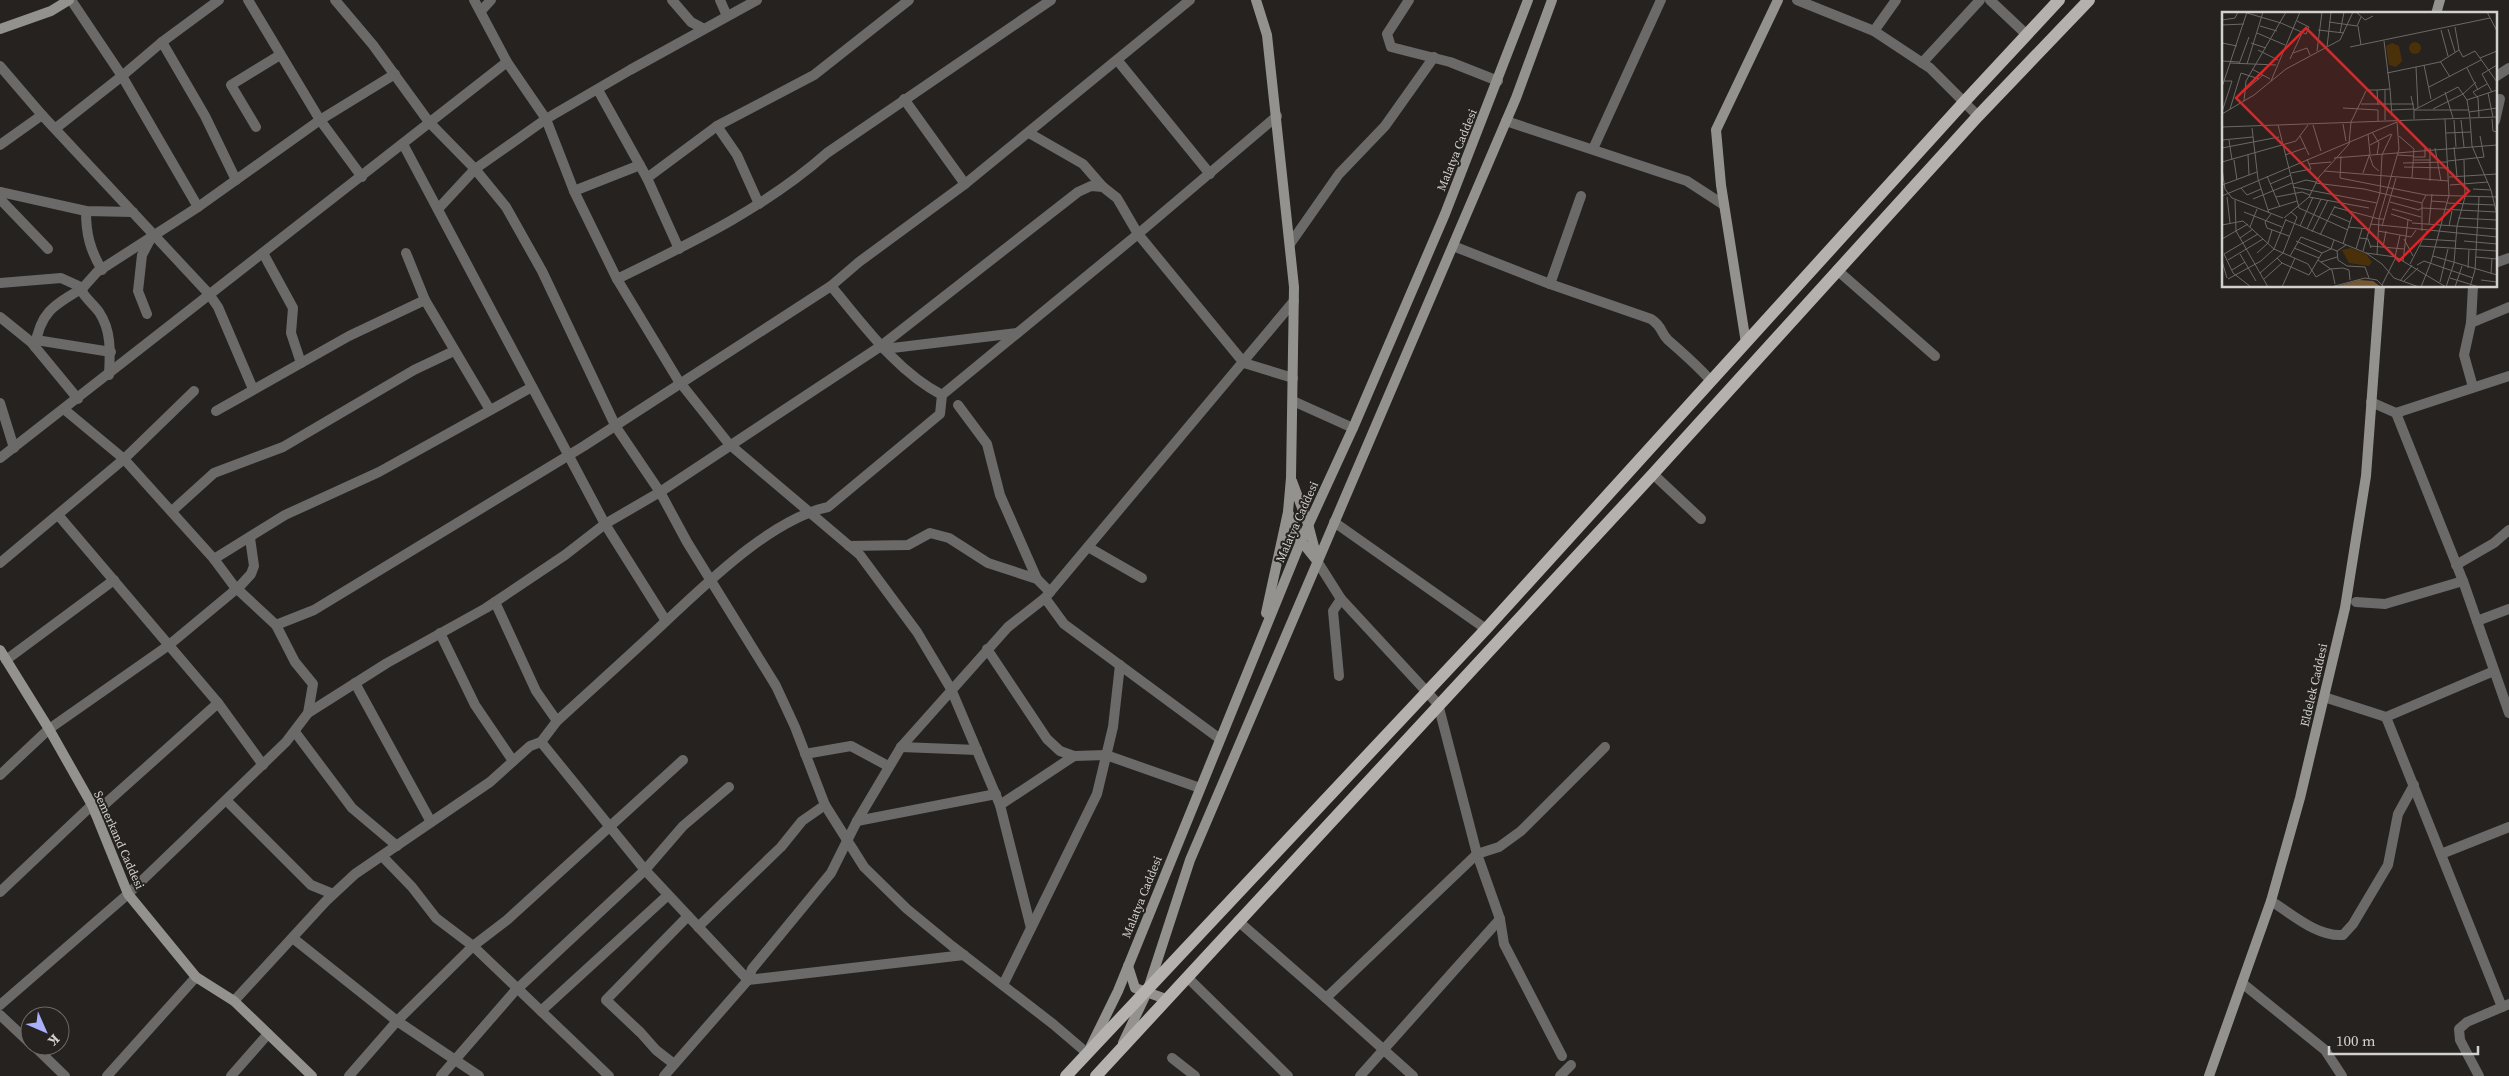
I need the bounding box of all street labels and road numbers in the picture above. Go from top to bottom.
street label: Malatya Caddesi [1433,106,1481,193]
street label: Malatya Caddesi [1272,479,1322,565]
street label: Eldelek Caddesi [2297,642,2331,728]
street label: Semerkand Caddesi [90,788,148,892]
street label: Malatya Caddesi [1118,853,1166,940]

